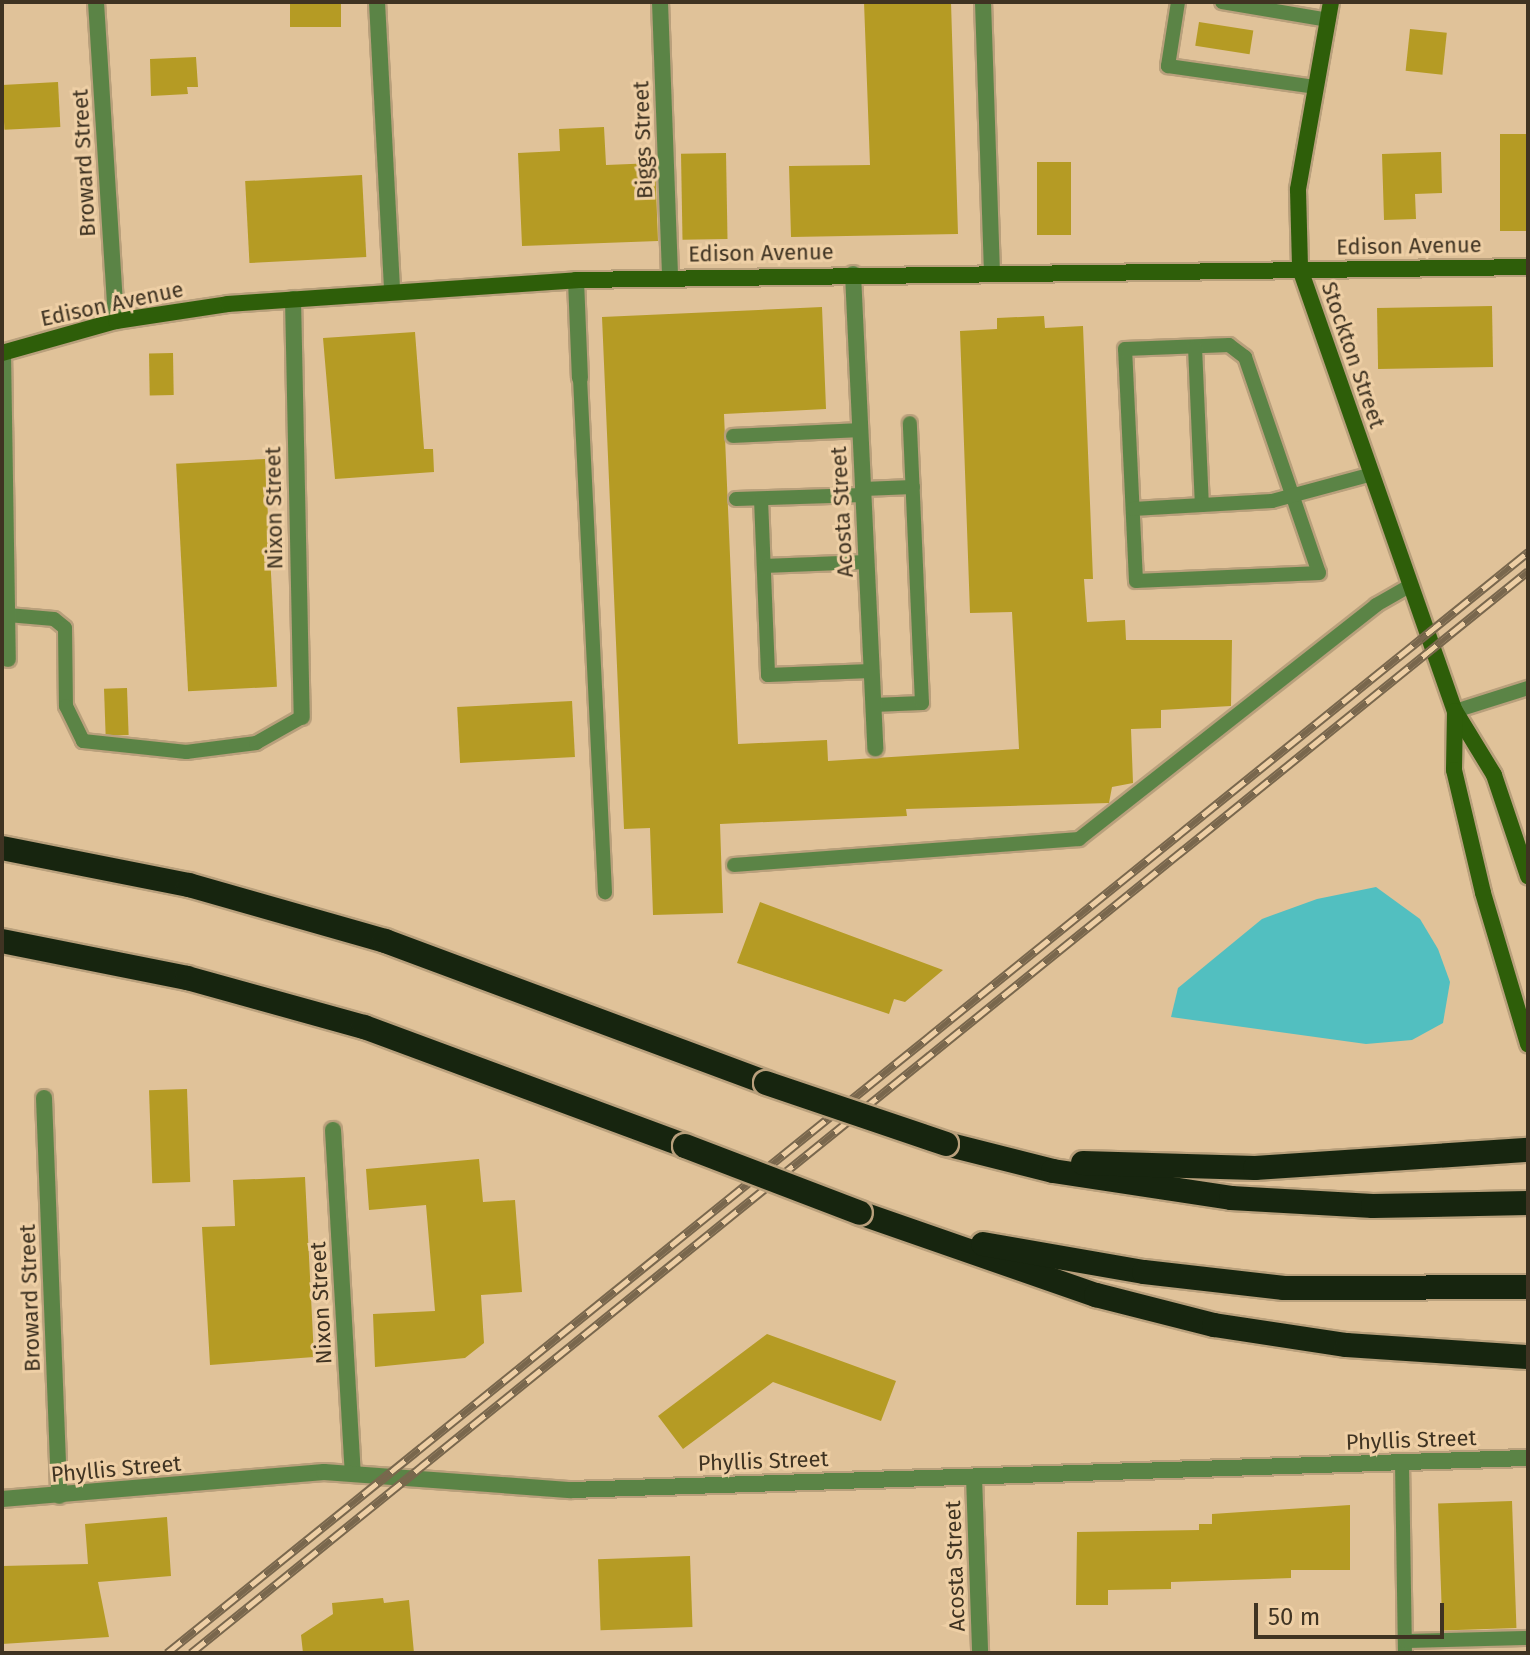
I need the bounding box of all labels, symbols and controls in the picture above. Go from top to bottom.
street label: Biggs Street [628,81,658,199]
street label: Broward Street [67,88,101,238]
street label: Edison Avenue [1336,232,1482,260]
street label: Edison Avenue [688,239,834,267]
street label: Edison Avenue [38,276,186,332]
street label: Stockton Street [1316,278,1390,432]
street label: Nixon Street [260,446,288,570]
street label: Acosta Street [825,446,859,578]
street label: Broward Street [14,1224,46,1372]
street label: Nixon Street [305,1241,337,1365]
street label: Phyllis Street [1345,1425,1477,1455]
street label: Phyllis Street [697,1446,829,1476]
street label: Phyllis Street [50,1450,182,1488]
street label: Acosta Street [940,1500,970,1632]
scale bar [1258,1587,1448,1637]
text: 50 m [1268,1603,1320,1631]

